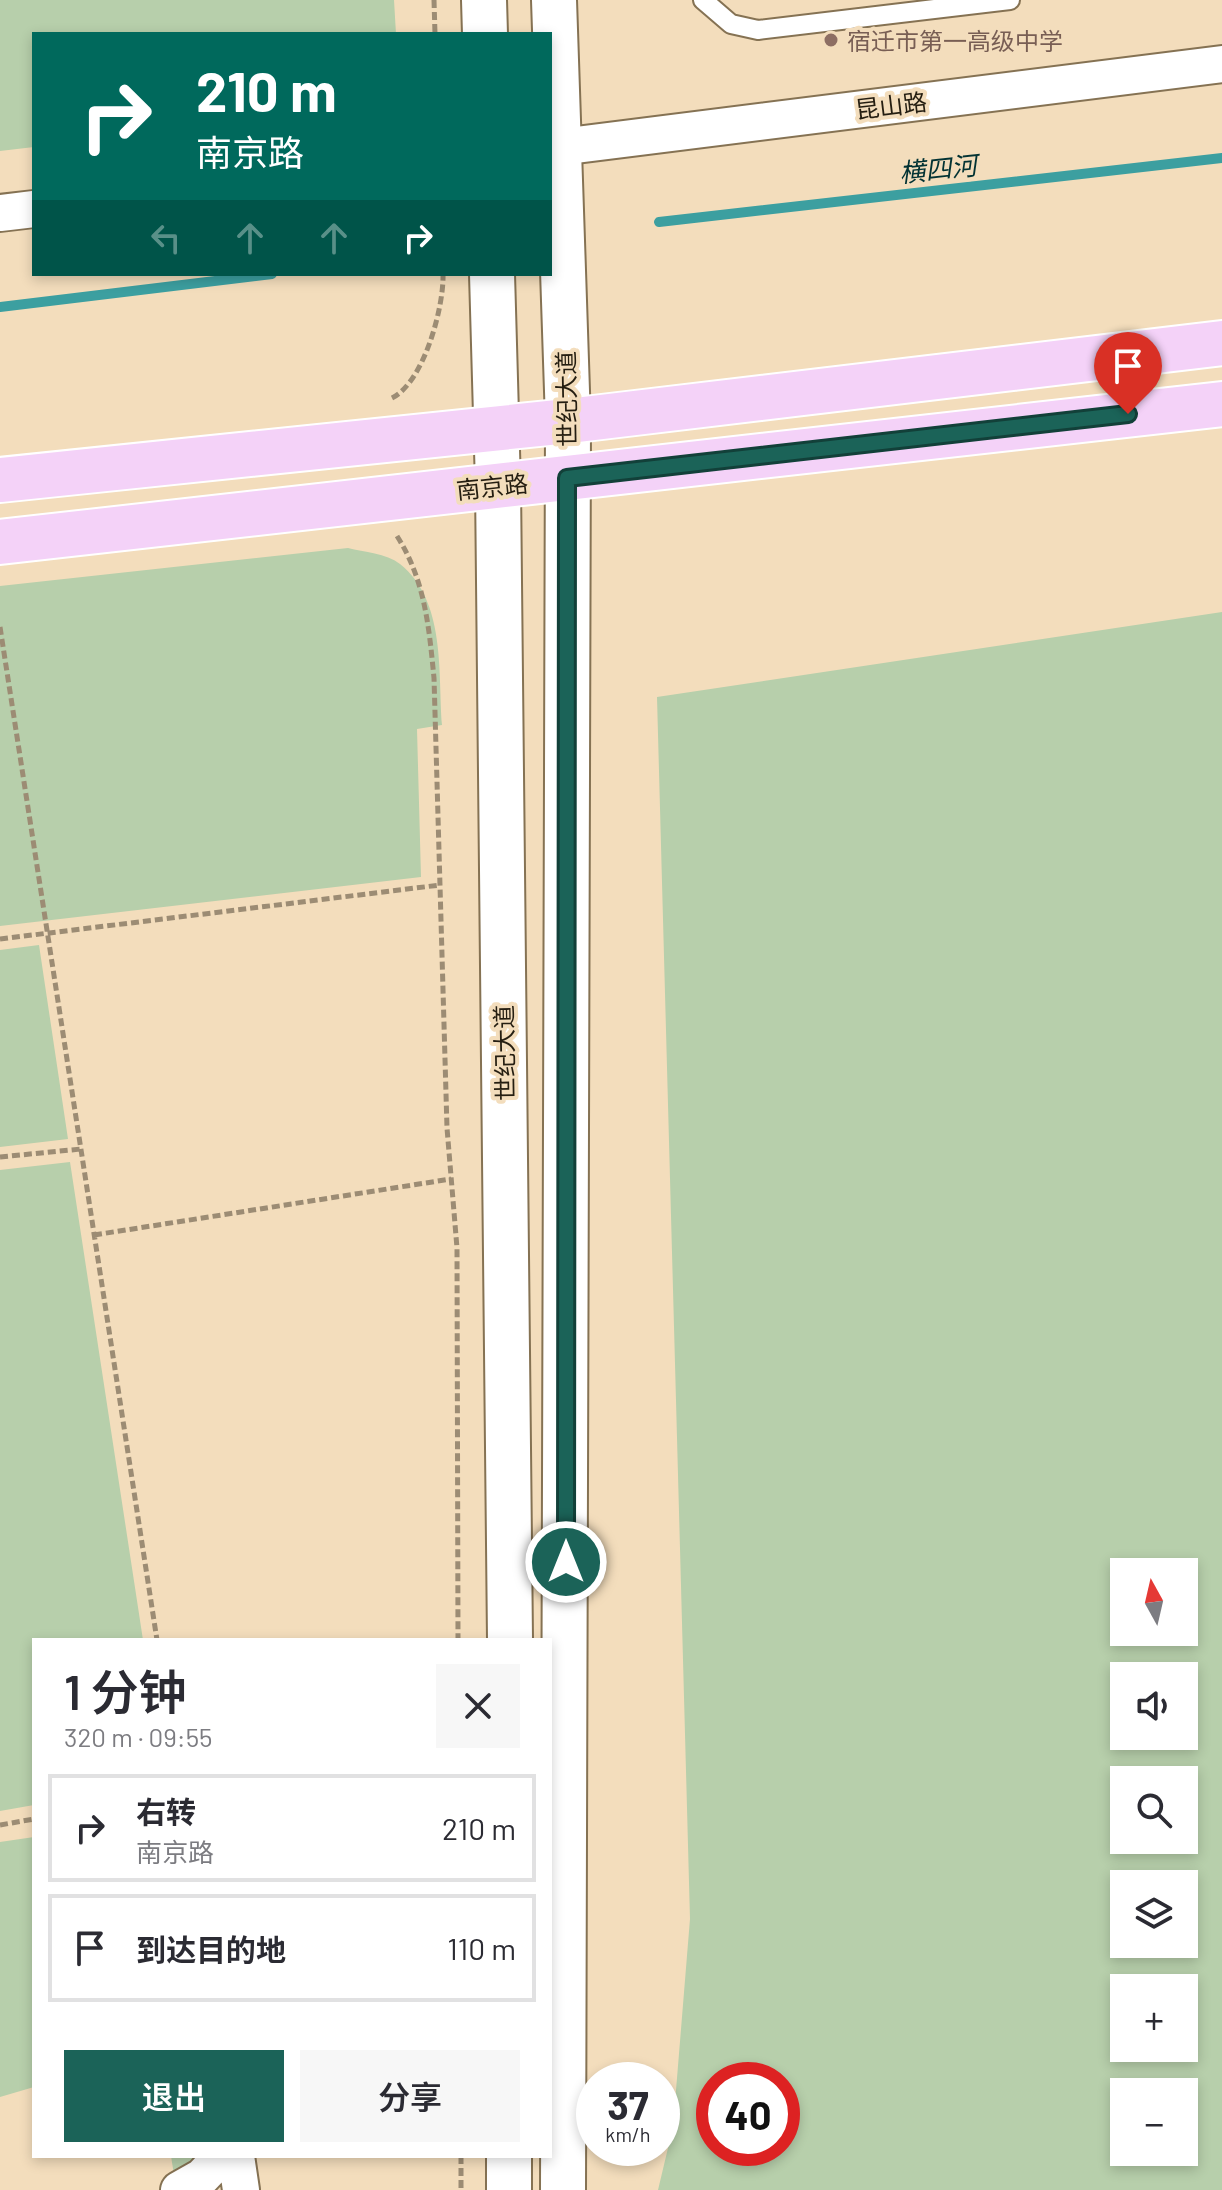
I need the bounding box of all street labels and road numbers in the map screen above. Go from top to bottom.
street label: 昆山路 [854,86,928,124]
street label: 世纪大道 [551,351,581,447]
street label: 南京路 [455,468,529,504]
street label: 世纪大道 [489,1005,519,1101]

